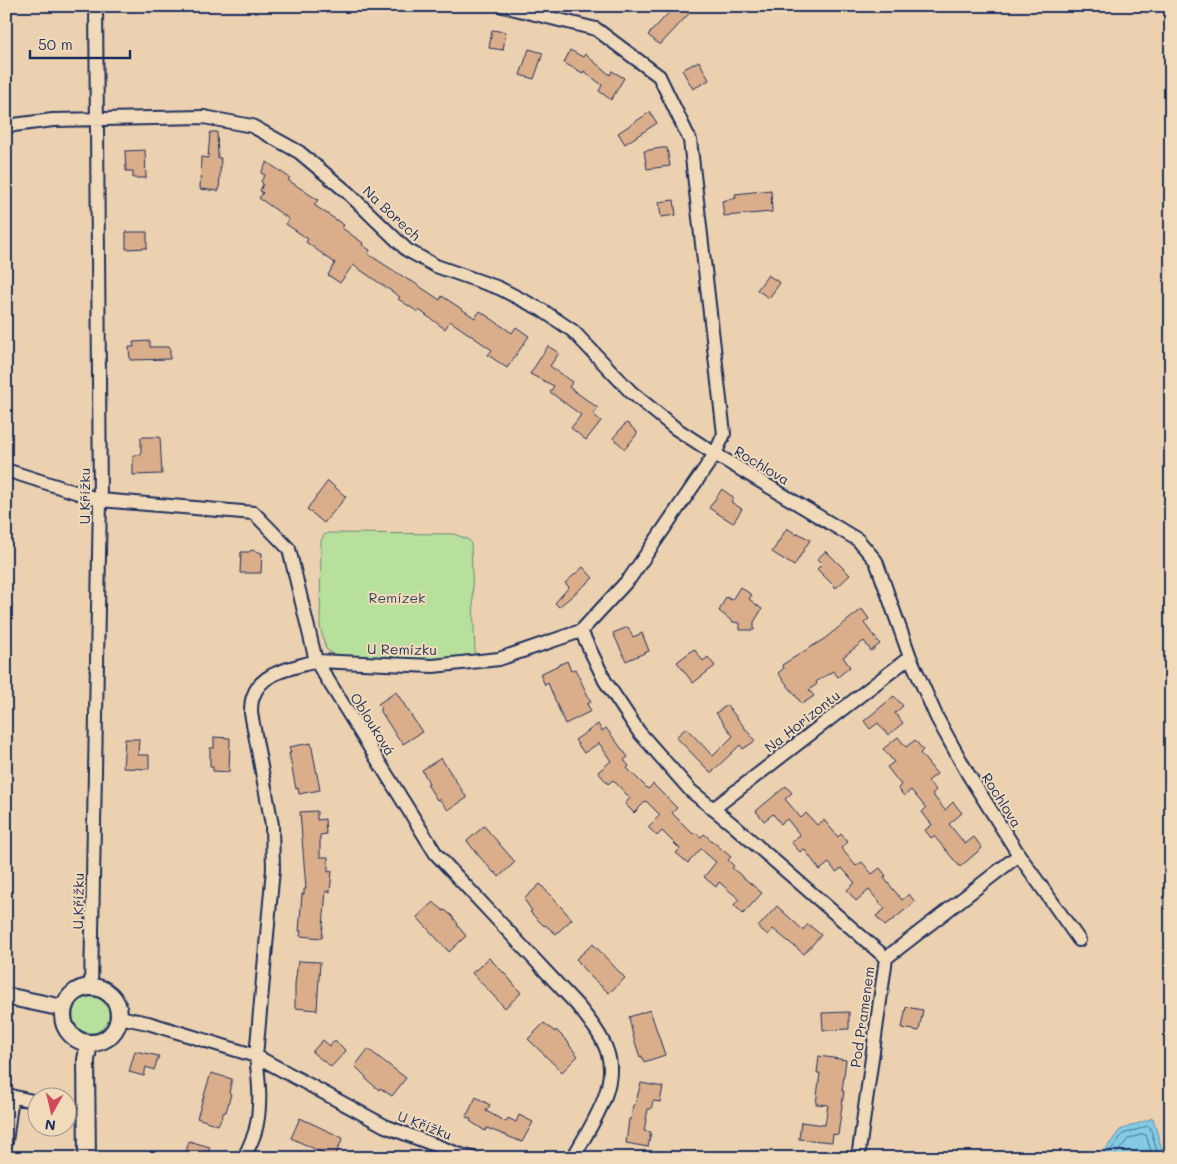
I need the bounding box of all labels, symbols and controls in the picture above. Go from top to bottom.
scale bar [30,28,130,60]
text: 50 m [38,34,73,54]
street label: Na Borech [359,181,425,245]
street label: Rochlova [731,441,793,489]
street label: U Křížku [75,468,94,524]
park label: Remízek [368,588,426,607]
street label: U Remízku [367,639,437,659]
street label: Na Horizontu [760,686,844,756]
street label: Oblouková [346,689,400,759]
street label: Rochlova [978,769,1026,831]
street label: U Křížku [68,873,88,929]
street label: Pod Pramenem [846,965,878,1069]
north arrow [28,1086,78,1136]
street label: U Křížku [395,1106,455,1144]
text: N [44,1115,57,1136]

